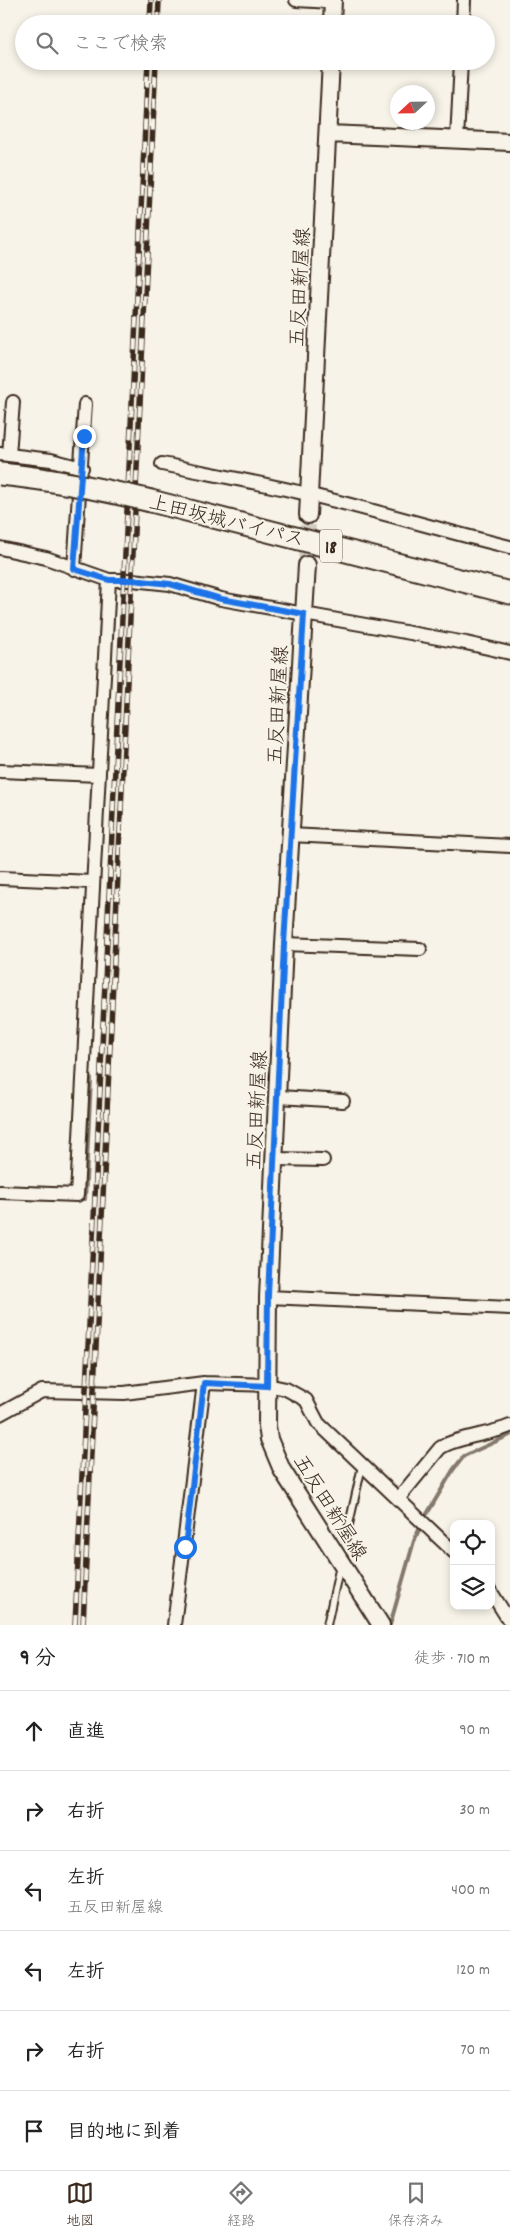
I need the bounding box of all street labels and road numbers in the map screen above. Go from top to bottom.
street label: 五反田新屋線 [285,227,319,348]
street label: 上田坂城バイパス [145,490,307,556]
road number: 18 [320,530,342,562]
street label: 五反田新屋線 [263,645,297,766]
street label: 五反田新屋線 [242,1050,276,1171]
street label: 五反田新屋線 [285,1450,372,1567]

